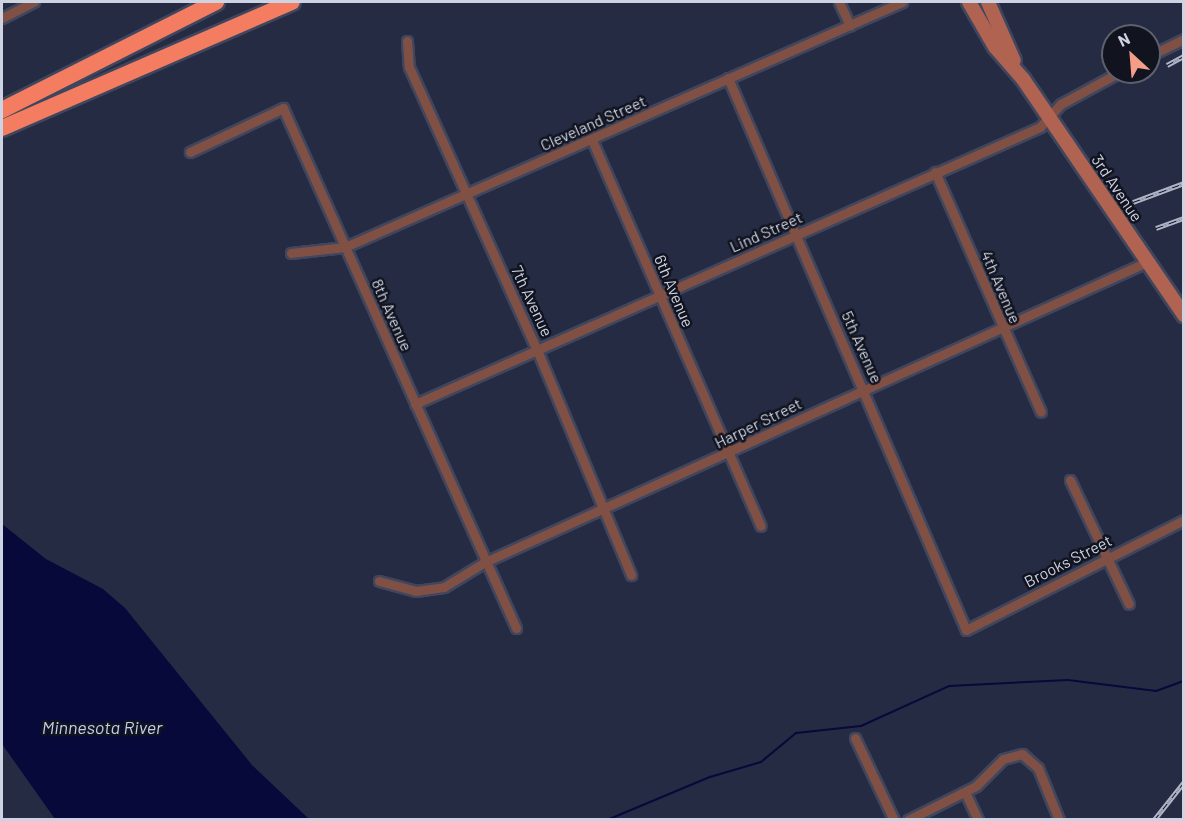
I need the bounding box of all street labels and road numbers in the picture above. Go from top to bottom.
street label: Cleveland Street [537,91,649,155]
street label: 3rd Avenue [1088,151,1146,225]
street label: Lind Street [727,208,805,256]
street label: 4th Avenue [977,248,1025,326]
street label: 6th Avenue [650,252,698,330]
street label: 7th Avenue [507,262,557,340]
street label: 8th Avenue [368,276,416,354]
street label: 5th Avenue [838,308,886,386]
street label: Harper Street [711,394,805,452]
street label: Brooks Street [1021,531,1115,591]

